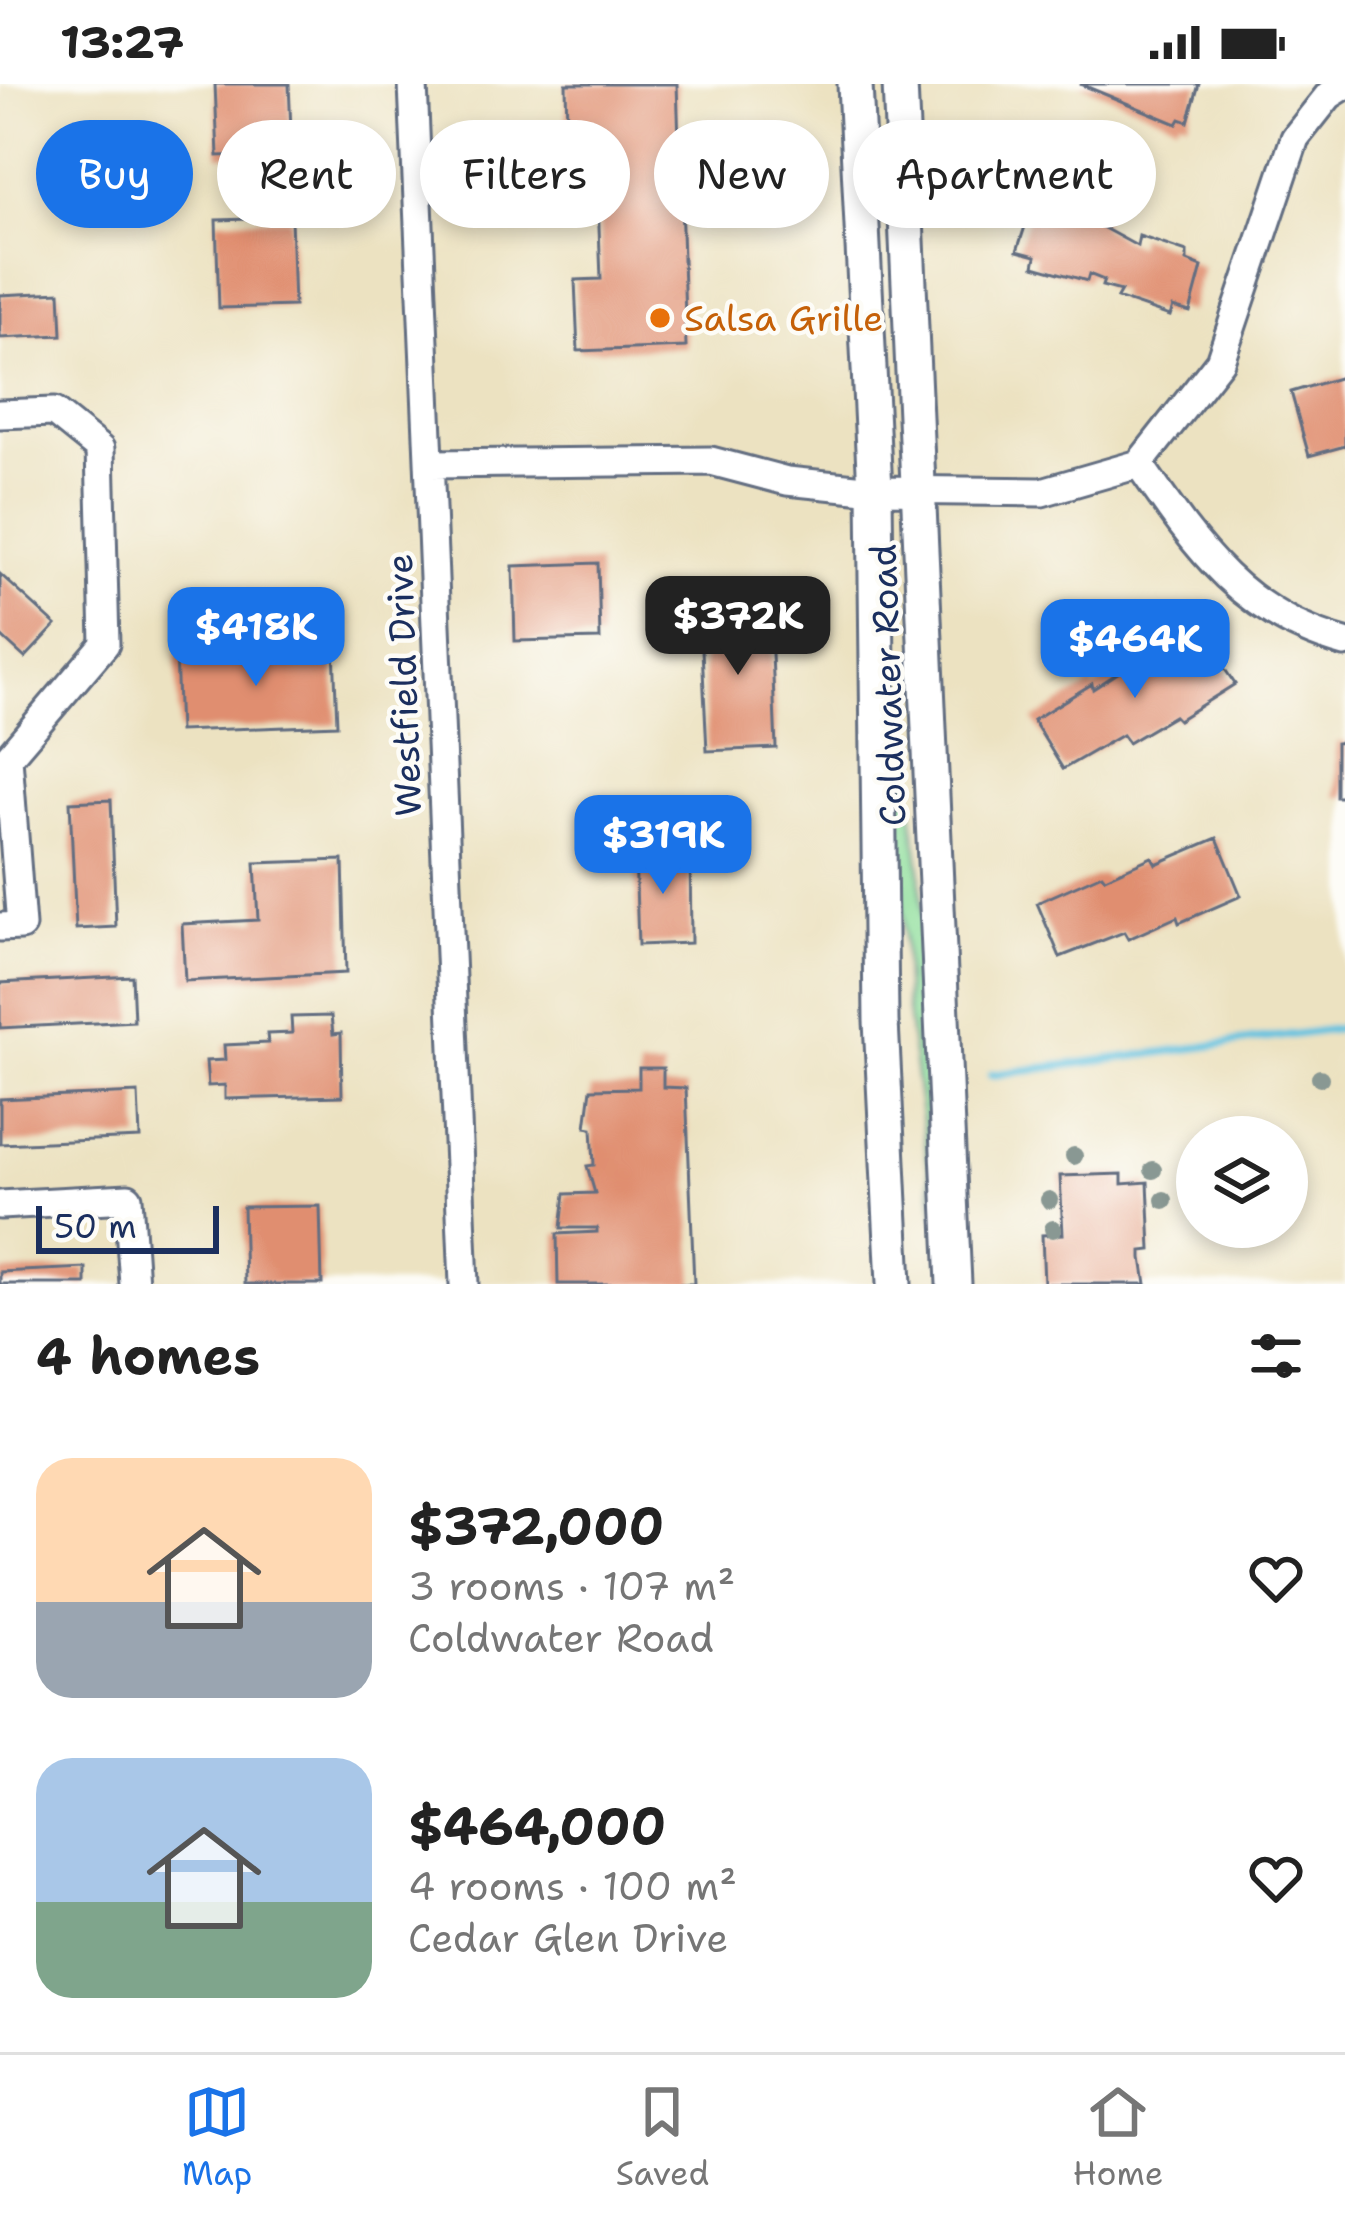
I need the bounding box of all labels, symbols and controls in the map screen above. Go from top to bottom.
text: 13:27 [60,12,184,72]
chip: Buy [36,120,193,228]
chip: Rent [217,120,396,228]
chip: Filters [420,120,630,228]
chip: New [654,120,829,228]
chip: Apartment [853,120,1156,228]
place label: Salsa Grille [684,294,883,343]
marker: Salsa Grille [647,305,673,331]
street label: Coldwater Road [859,543,917,827]
street label: Westfield Drive [375,553,433,817]
pin: $372K [654,576,822,678]
pin: $418K [172,587,340,689]
text: $372K [672,589,804,641]
pin: $464K [1051,599,1219,701]
text: $418K [195,600,317,652]
text: $464K [1068,612,1202,664]
pin: $319K [579,795,747,897]
text: $319K [601,808,725,860]
map controls [1176,1116,1308,1248]
button: layers [1176,1116,1308,1248]
scale bar [36,1200,219,1253]
text: 50 m [54,1204,137,1249]
text: 4 homes [36,1322,260,1390]
icon: filters [1243,1323,1309,1389]
text: $372,000 [408,1492,664,1560]
icon: home [132,1506,276,1650]
icon: heart [1243,1545,1309,1611]
text: 3 rooms · 107 m² [408,1560,735,1612]
text: Coldwater Road [408,1612,714,1664]
text: $464,000 [408,1792,666,1860]
icon: home [132,1806,276,1950]
icon: heart [1243,1845,1309,1911]
text: 4 rooms · 100 m² [408,1860,737,1912]
text: Cedar Glen Drive [408,1912,728,1964]
tab: Map [182,2079,252,2196]
tab: Saved [616,2079,709,2196]
tab: Home [1073,2079,1163,2196]

